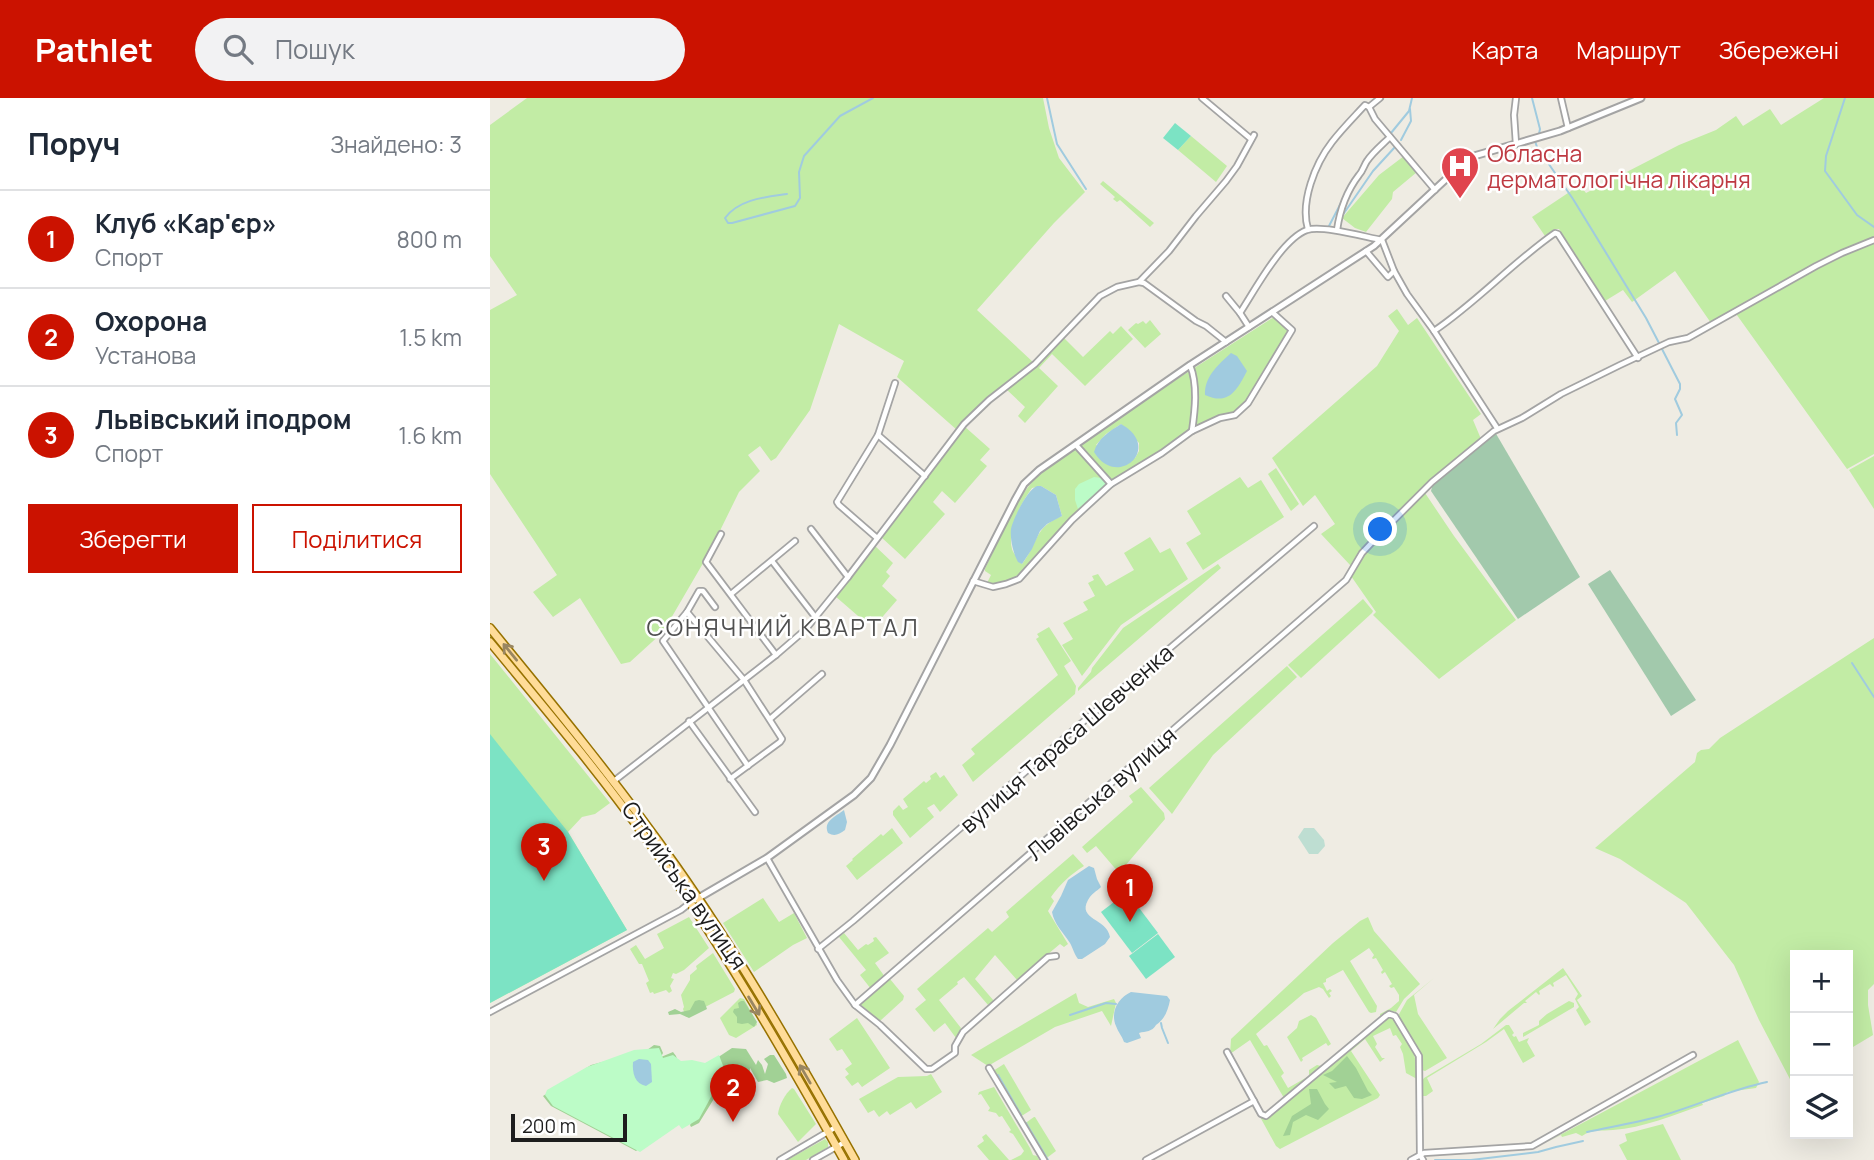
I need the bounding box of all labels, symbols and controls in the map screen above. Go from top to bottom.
search box [195,18,685,81]
text: Pathlet [35,27,153,72]
icon: search [219,30,257,68]
text: Пошук [275,31,355,67]
text: Карта [1472,33,1538,66]
text: Маршрут [1576,33,1681,66]
text: Збережені [1719,33,1839,66]
text: Поруч [28,123,120,164]
text: Знайдено: 3 [330,128,462,160]
place label: Обласна дерматологічна лікарня [1487,137,1751,195]
hospital icon: Обласна дерматологічна лікарня [1439,145,1481,200]
text: Клуб «Кар'єр» [95,205,277,241]
text: 1 [46,223,56,255]
text: 800 m [396,223,462,255]
text: Спорт [95,241,163,273]
text: Охорона [95,303,207,339]
text: 2 [44,321,58,353]
text: 1.5 km [399,321,462,353]
text: Установа [95,339,196,371]
text: Львівський іподром [95,401,352,437]
text: 3 [44,419,58,451]
text: 1.6 km [398,419,462,451]
text: Спорт [95,437,163,469]
button: Зберегти [28,504,238,573]
button: Поділитися [252,504,462,573]
your location [1363,512,1397,546]
district label: СОНЯЧНИЙ КВАРТАЛ [646,610,920,643]
street label: вулиця Тараса Шевченка [952,636,1180,840]
one-way arrow [502,644,517,662]
street label: Львівська вулиця [1019,719,1183,867]
street label: Стрийська вулиця [615,794,755,976]
pin: 3 [521,823,567,881]
pin: 1 [1107,864,1153,922]
map controls [1790,950,1853,1139]
button: + [1790,950,1853,1013]
one-way arrow [748,996,762,1016]
button: − [1790,1013,1853,1076]
pin: 2 [710,1064,756,1122]
one-way arrow [798,1064,812,1084]
button: layers [1790,1076,1853,1139]
scale bar [511,1111,626,1143]
text: 200 m [522,1113,576,1139]

